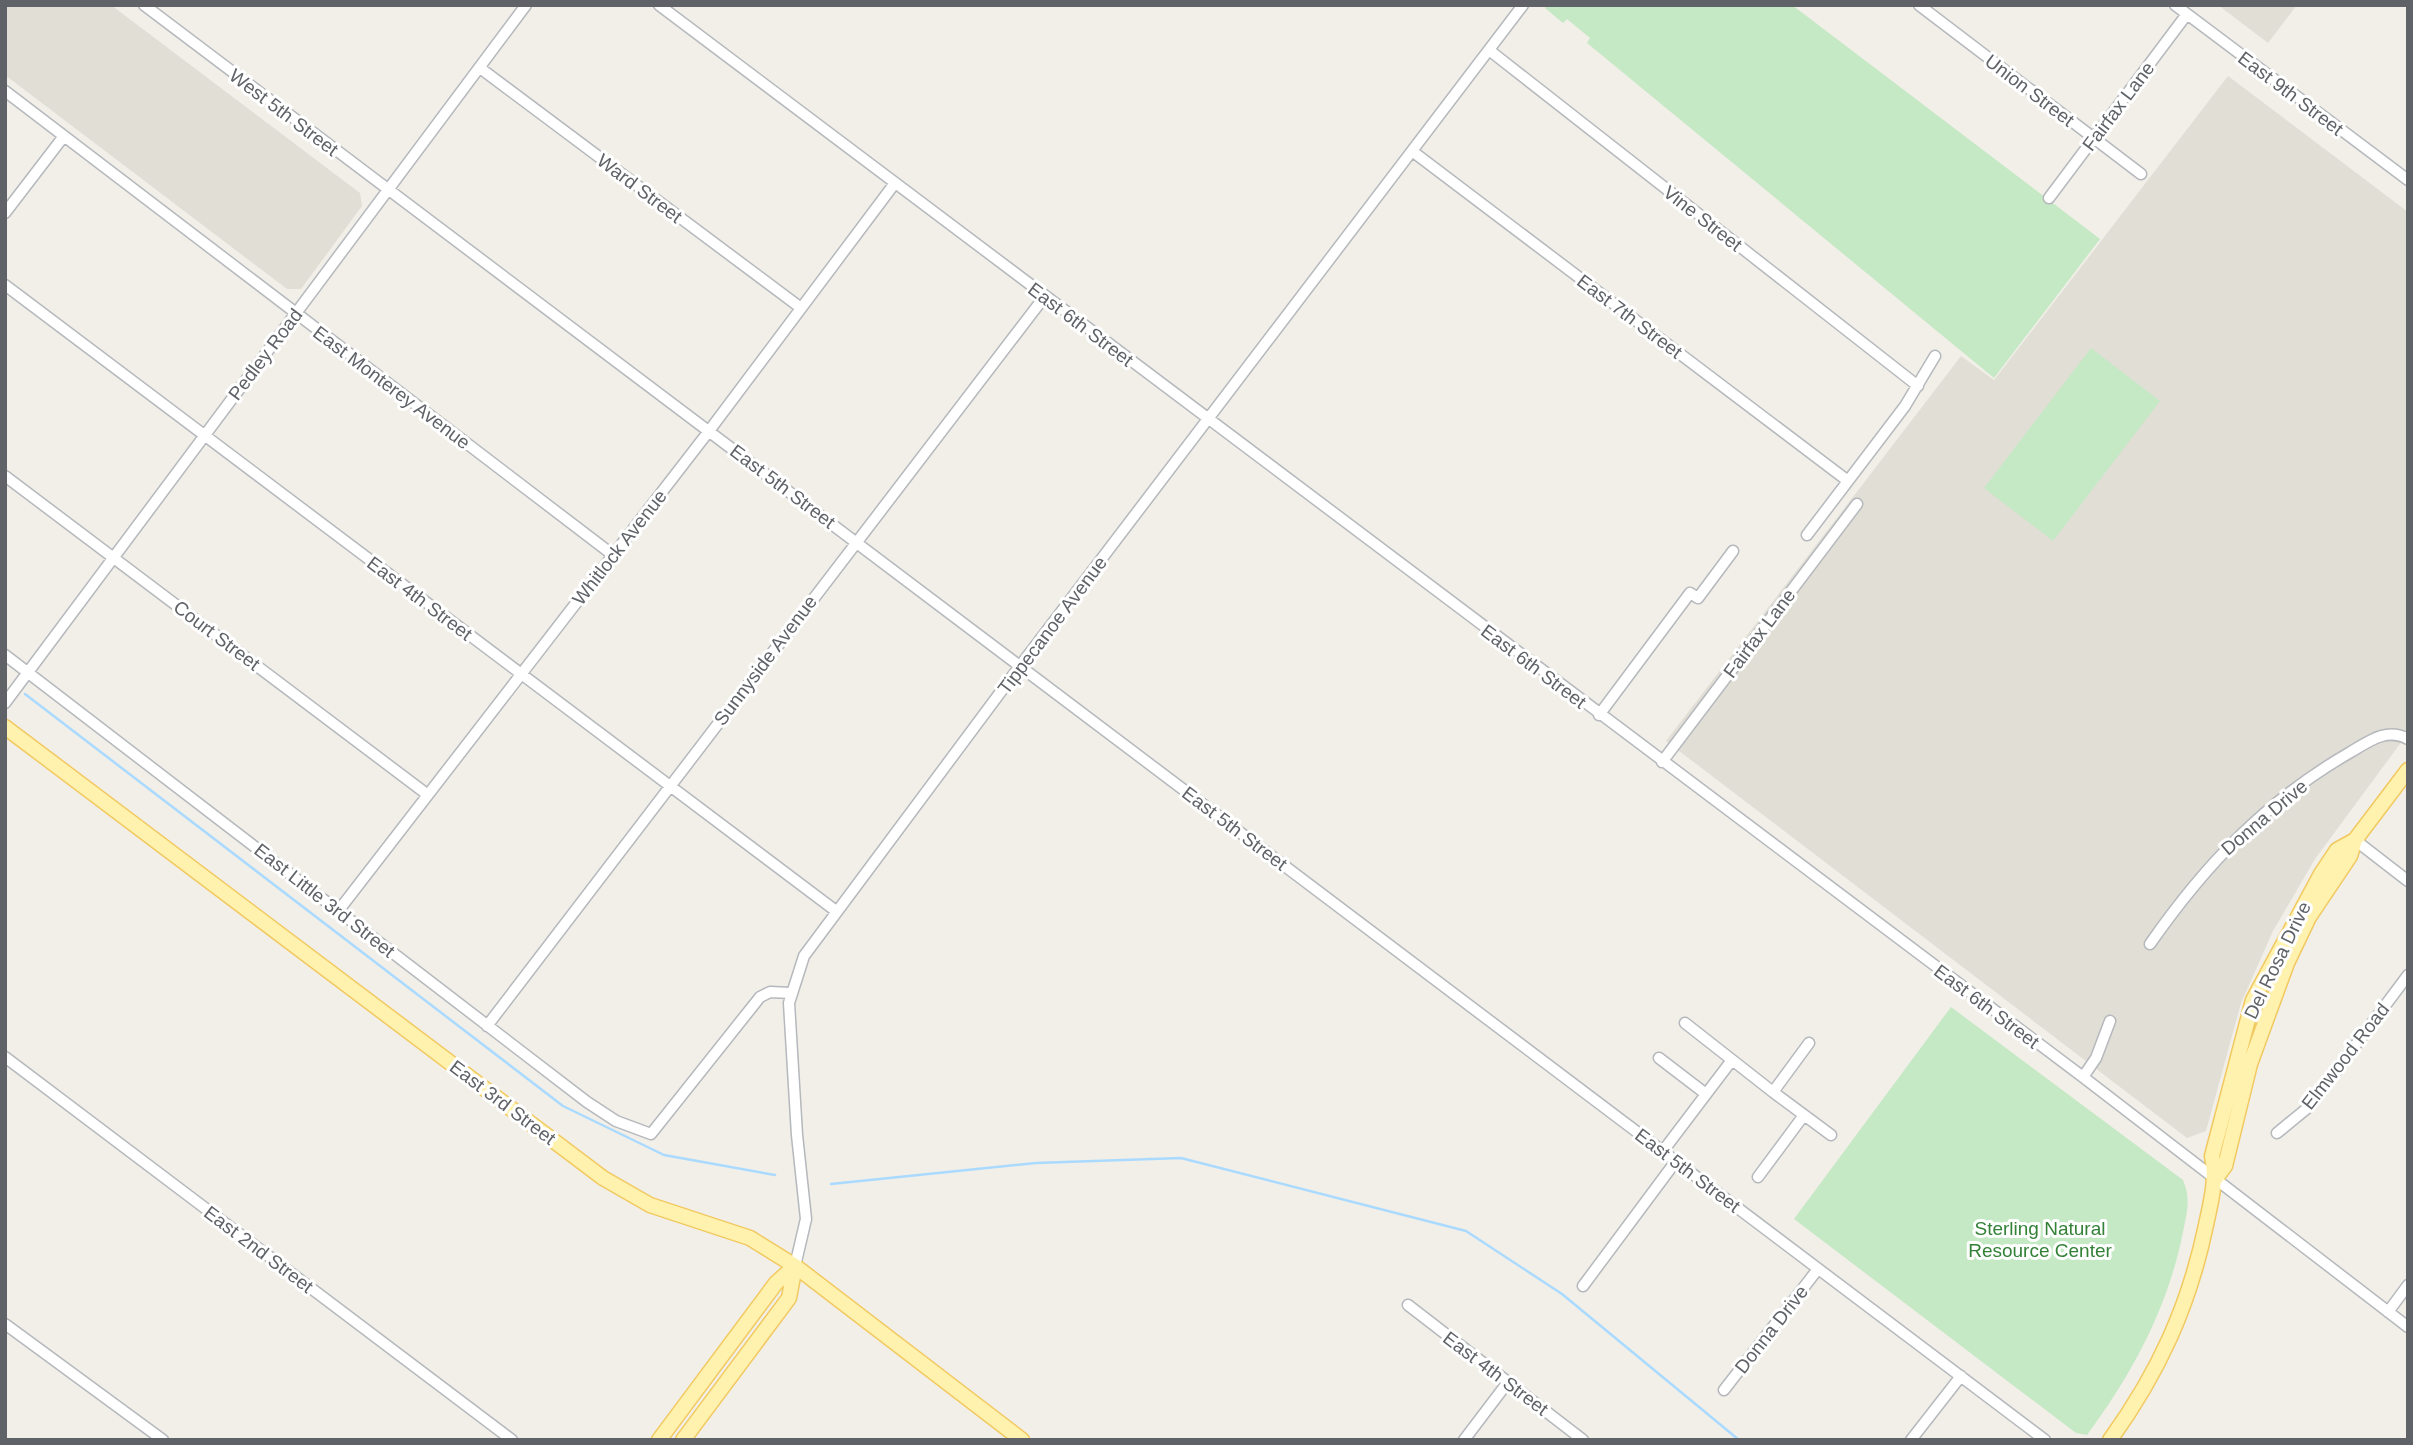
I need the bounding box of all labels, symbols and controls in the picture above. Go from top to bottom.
street label: East 9th Street [2234,47,2348,140]
street label: Union Street [1981,50,2079,131]
street label: Fairfax Lane [2078,58,2159,155]
street label: West 5th Street [225,65,343,161]
street label: Ward Street [593,150,687,228]
street label: Vine Street [1659,181,1747,256]
street label: East 7th Street [1573,270,1687,363]
street label: East 6th Street [1024,278,1138,371]
street label: Pedley Road [224,305,307,404]
street label: East Monterey Avenue [309,322,474,453]
street label: East 5th Street [726,440,840,533]
street label: Whitlock Avenue [568,486,671,609]
street label: East 4th Street [363,552,477,645]
street label: Tippecanoe Avenue [994,552,1111,698]
street label: Fairfax Lane [1719,585,1800,682]
street label: Sunnyside Avenue [710,591,821,729]
street label: Court Street [169,596,264,675]
street label: East 6th Street [1477,620,1591,713]
street label: Donna Drive [2217,775,2312,859]
street label: East 5th Street [1178,782,1292,875]
street label: East Little 3rd Street [250,839,400,962]
street label: Del Rosa Drive [2240,898,2315,1022]
street label: East 6th Street [1930,960,2044,1053]
street label: Elmwood Road [2297,999,2393,1114]
street label: East 3rd Street [446,1056,560,1149]
street label: East 5th Street [1631,1124,1745,1217]
street label: East 2nd Street [200,1202,318,1298]
park label: Sterling Natural Resource Center [1968,1218,2112,1261]
street label: Donna Drive [1731,1281,1812,1377]
street label: East 4th Street [1439,1327,1553,1420]

